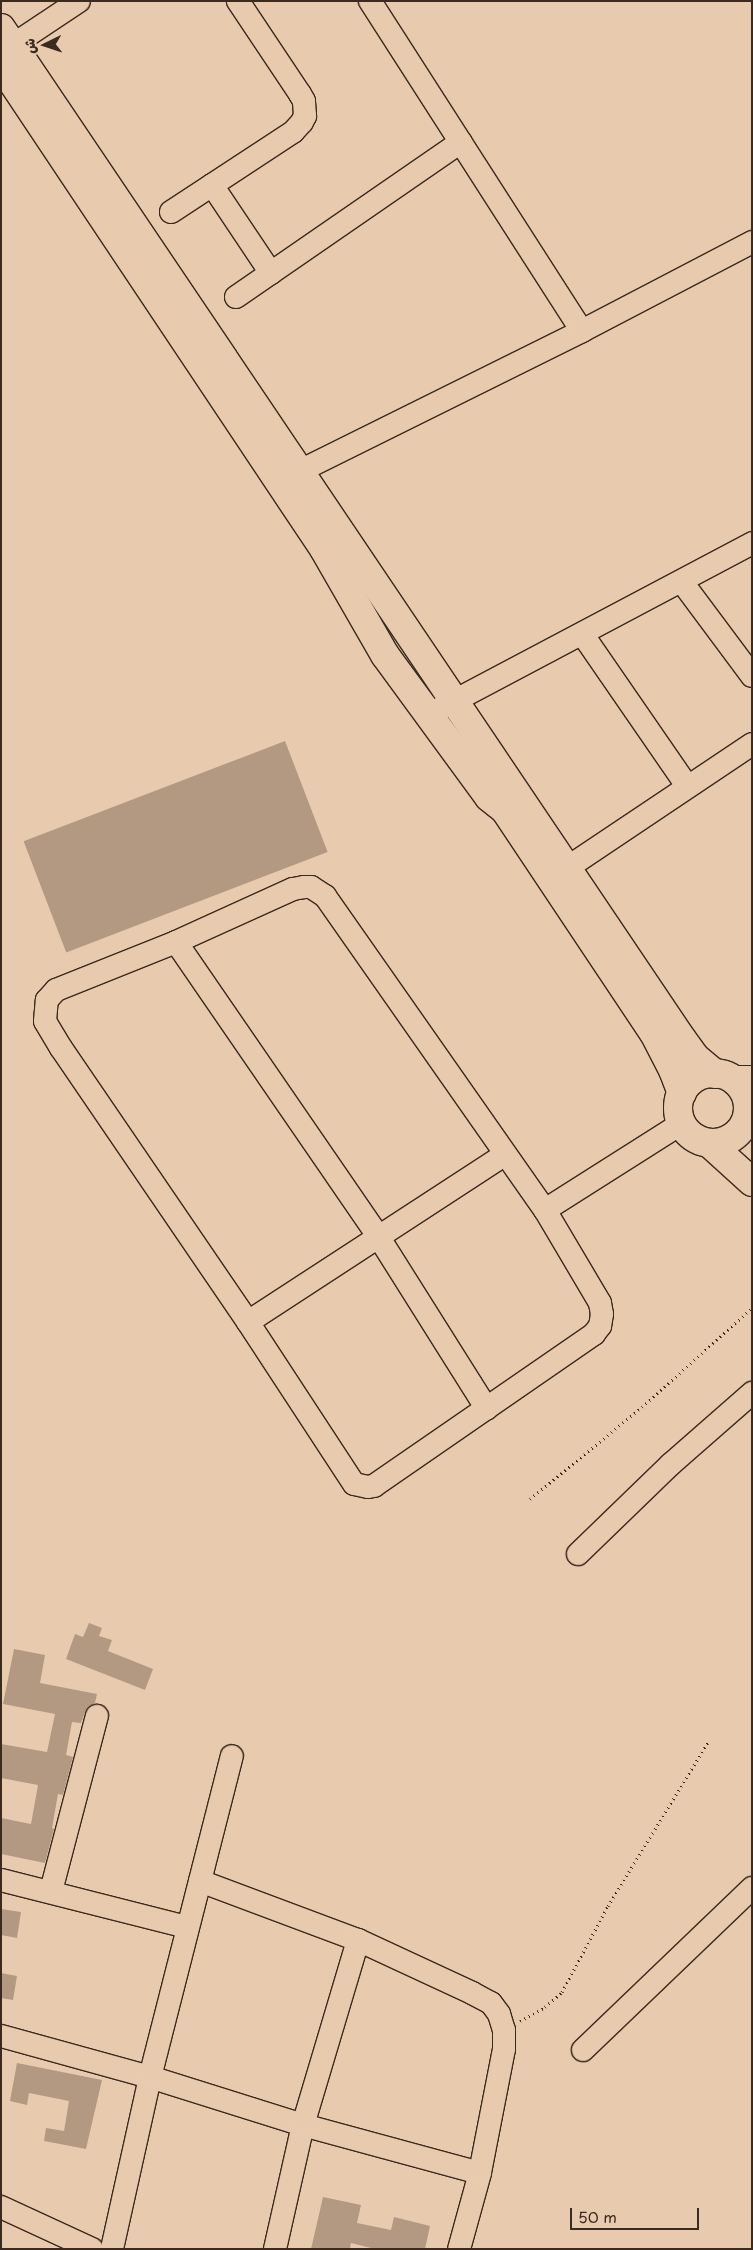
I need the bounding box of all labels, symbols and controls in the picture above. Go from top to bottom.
north arrow [20,20,70,70]
text: ش [19,38,41,54]
scale bar [573,2198,702,2230]
text: 50 m [578,2205,617,2228]

